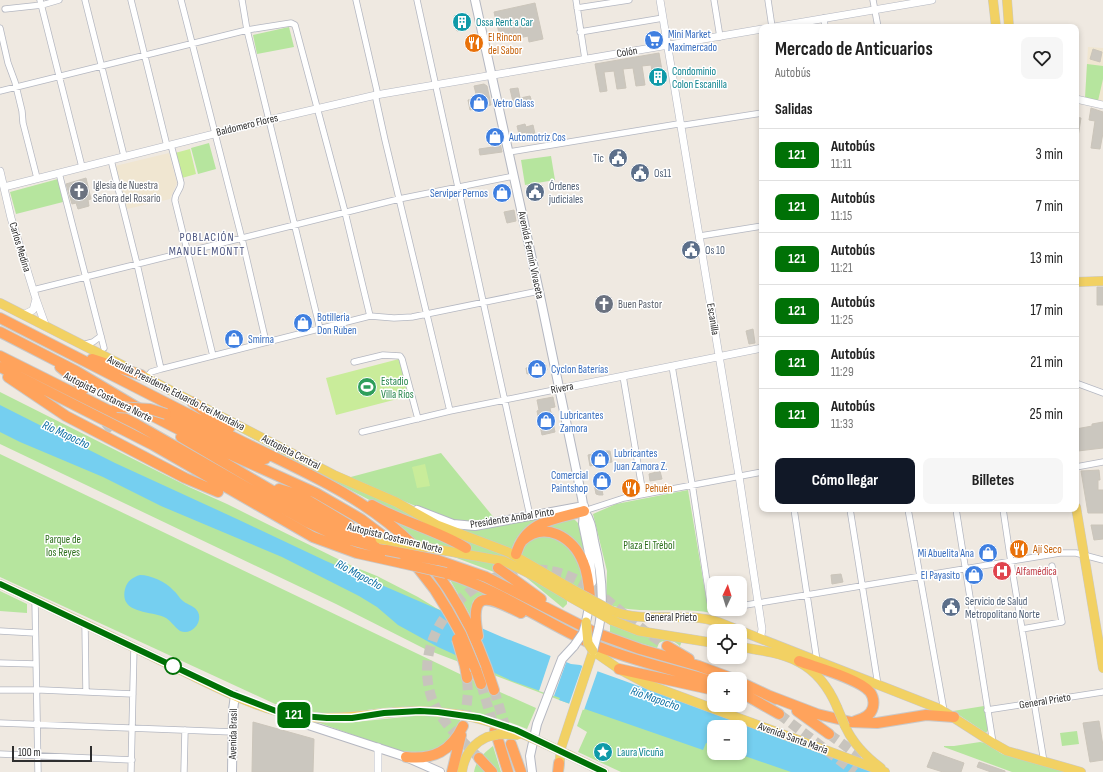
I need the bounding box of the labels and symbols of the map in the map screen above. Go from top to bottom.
building icon: Ossa Rent a Car [451,11,473,33]
place label: Ossa Rent a Car [476,16,533,29]
place label: Mini Market Maximercado [668,28,717,54]
supermarket icon: Mini Market Maximercado [643,29,665,51]
place label: El Rincon del Sabor [488,31,522,57]
restaurant icon: El Rincon del Sabor [463,32,485,54]
street label: Colón [615,44,639,60]
place label: Condominio Colon Escanilla [672,65,727,91]
building icon: Condominio Colon Escanilla [647,66,669,88]
shop icon: Vetro Glass [468,92,490,114]
place label: Vetro Glass [493,97,534,110]
street label: Baldomero Flores [215,111,279,139]
shop icon: Automotriz Cos [484,126,506,148]
place label: Automotriz Cos [508,131,566,144]
public building icon: Tic [607,147,629,169]
place label: Tic [593,152,604,165]
public building icon: Os11 [629,162,651,184]
place label: Os11 [654,167,671,180]
place label: Iglesia de Nuestra Señora del Rosario [93,179,161,205]
church icon: Iglesia de Nuestra Señora del Rosario [68,180,90,202]
place label: Órdenes judiciales [548,180,583,206]
public building icon: Órdenes judiciales [524,181,546,203]
shop icon: Serviper Pernos [491,182,513,204]
place label: Serviper Pernos [430,187,488,200]
street label: Avenida Fermín Vivaceta [515,209,547,300]
street label: Carlos Medina [6,221,34,273]
district label: POBLACIÓN MANUEL MONTT [169,230,245,259]
public building icon: Os 10 [680,239,702,261]
place label: Os 10 [705,244,725,257]
church icon: Buen Pastor [593,293,615,315]
place label: Buen Pastor [618,298,662,311]
street label: Escanilla [704,302,722,336]
place label: Botilleria Don Ruben [317,311,357,337]
shop icon: Botilleria Don Ruben [292,312,314,334]
shop icon: Smirna [223,328,245,350]
place label: Smirna [248,333,274,346]
street label: Avenida Presidente Eduardo Frei Montalva [104,352,247,433]
shop icon: Cyclon Baterías [526,358,548,380]
place label: Cyclon Baterías [551,363,608,376]
street label: Autopista Costanera Norte [61,369,154,425]
place label: Estadio Villa Ríos [381,375,414,401]
sports icon: Estadio Villa Ríos [356,376,378,398]
street label: Rivera [550,379,574,397]
place label: Lubricantes Zamora [560,409,603,435]
shop icon: Lubricantes Zamora [535,410,557,432]
water label: Río Mapocho [40,418,92,453]
street label: Autopista Central [259,431,322,472]
place label: Lubricantes Juan Zamora Z. [613,447,667,473]
shop icon: Lubricantes Juan Zamora Z. [589,448,611,470]
place label: Comercial Paintshop [551,469,588,495]
shop icon: Comercial Paintshop [591,470,613,492]
restaurant icon: Pehuén [620,477,642,499]
place label: Pehuén [645,482,673,495]
street label: Presidente Aníbal Pinto [469,505,555,531]
street label: Autopista Costanera Norte [345,520,444,556]
park label: Parque de los Reyes [45,533,81,559]
restaurant icon: Ají Seco [1008,538,1030,560]
park label: Plaza El Trébol [623,539,675,552]
shop icon: Mi Abuelita Ana [977,542,999,564]
place label: Ají Seco [1032,543,1062,556]
place label: Mi Abuelita Ana [918,547,974,560]
water label: Río Mapocho [333,557,385,594]
hospital icon: Alfamédica [991,560,1013,582]
shop icon: El Payasito [963,564,985,586]
place label: Alfamédica [1015,565,1057,578]
place label: El Payasito [921,569,960,582]
north arrow [707,576,747,616]
place label: Servicio de Salud Metropolitano Norte [965,595,1040,621]
public building icon: Servicio de Salud Metropolitano Norte [940,596,962,618]
street label: General Prieto [645,611,698,624]
unlabelled marker [164,657,182,675]
water label: Río Mapocho [629,684,681,714]
street label: General Prieto [1018,690,1072,711]
line badge: 121 [271,702,317,728]
street label: Avenida Brasil [226,709,240,760]
street label: Avenida Santa María [755,719,830,757]
place icon: Laura Vicuña [592,741,614,763]
scale bar [12,744,92,763]
place label: Laura Vicuña [617,746,664,759]

